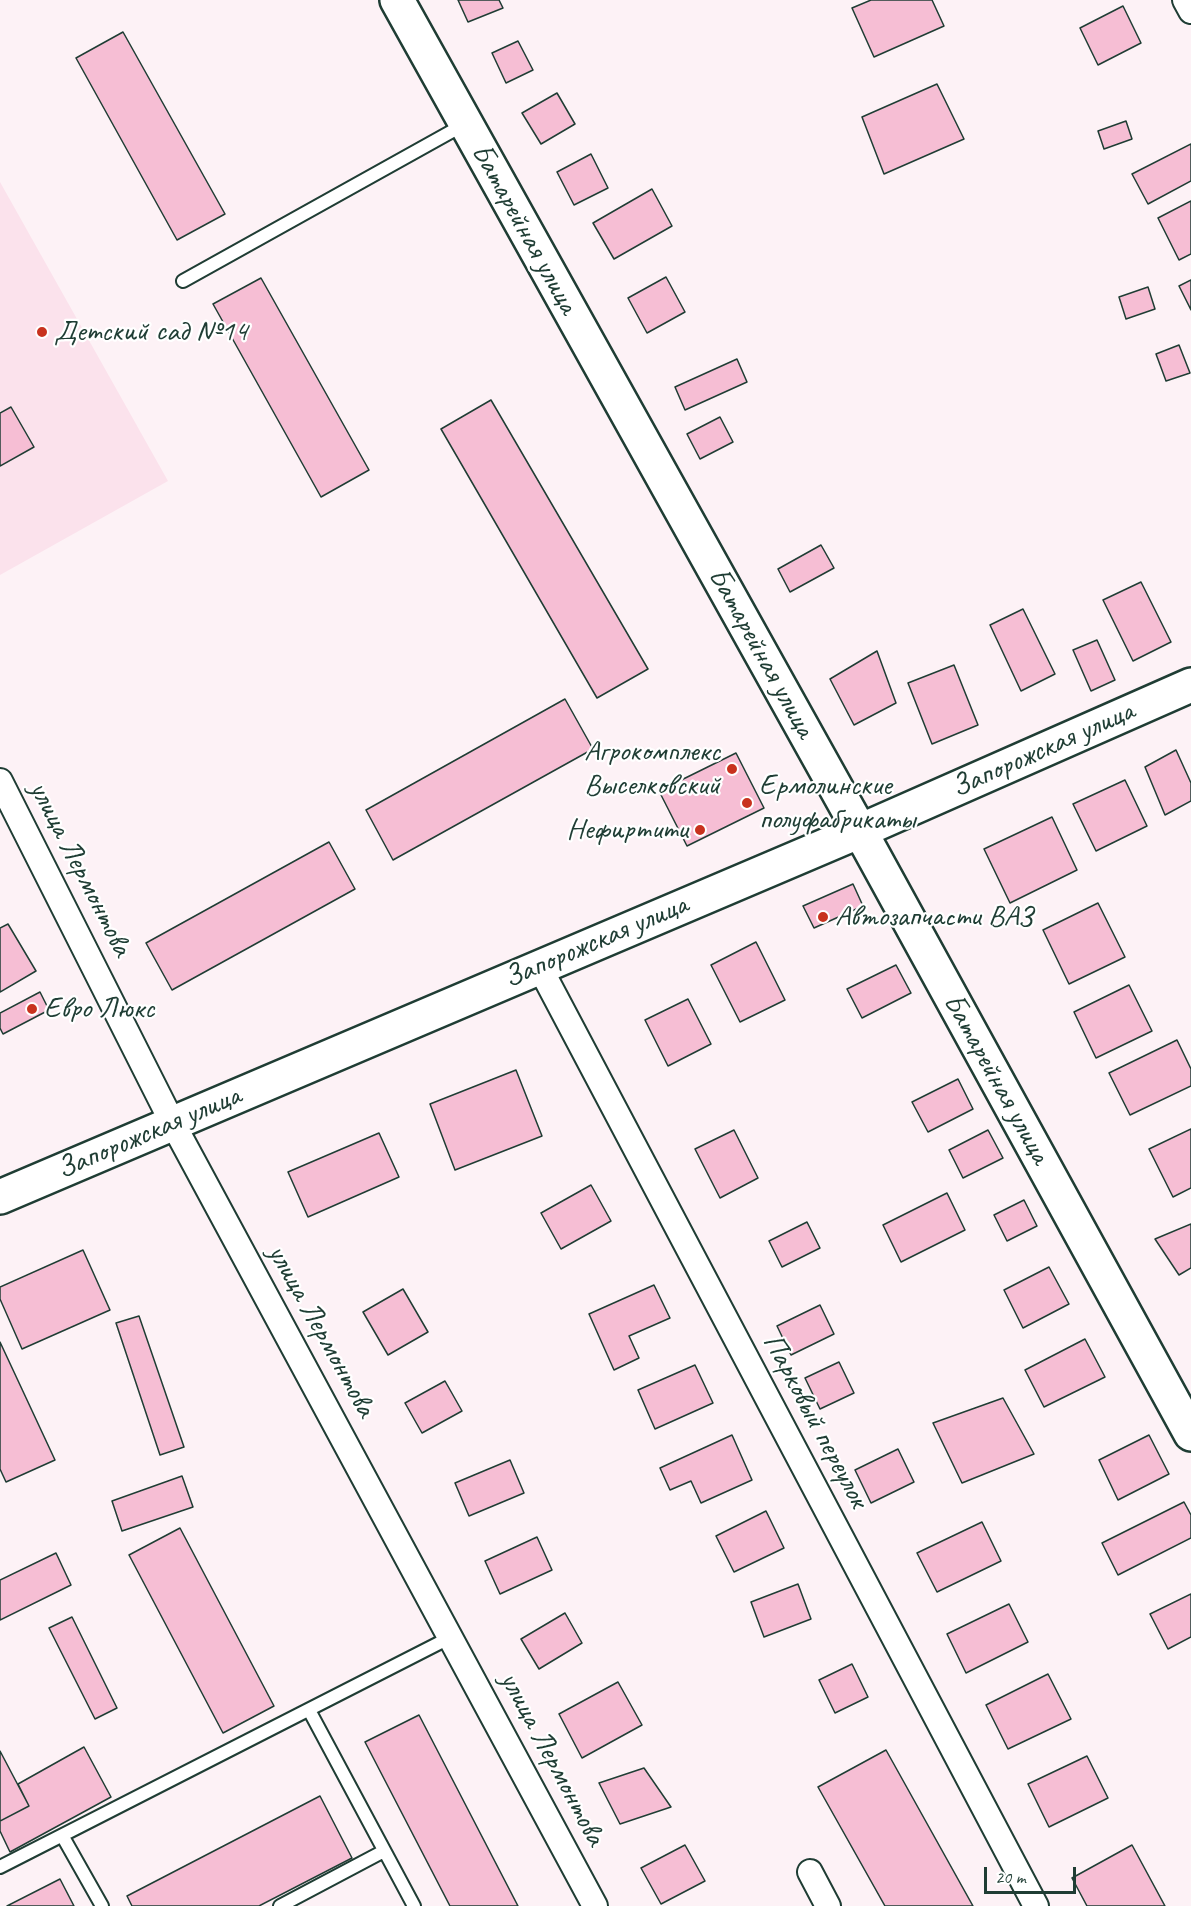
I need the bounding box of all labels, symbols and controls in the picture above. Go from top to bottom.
street label: Батарейная улица [462,138,586,320]
place label: Детский сад №14 [54,314,248,350]
marker: Детский сад №14 [35,325,49,339]
street label: Батарейная улица [699,562,823,744]
street label: Запорожская улица [946,694,1140,806]
place label: Агрокомплекс Выселковский [584,734,720,804]
marker: Агрокомплекс Выселковский [725,762,739,776]
place label: Ермолинские полуфабрикаты [759,768,915,838]
street label: улица Лермонтова [20,775,140,963]
marker: Ермолинские полуфабрикаты [740,796,754,810]
place label: Нефиртити [567,812,688,848]
marker: Нефиртити [693,823,707,837]
street label: Запорожская улица [499,887,693,997]
place label: Автозапчасти ВАЗ [835,899,1032,935]
marker: Автозапчасти ВАЗ [816,910,830,924]
street label: Батарейная улица [934,988,1058,1170]
place label: Евро Люкс [44,991,154,1027]
marker: Евро Люкс [25,1002,39,1016]
street label: Запорожская улица [52,1078,246,1188]
street label: улица Лермонтова [259,1238,383,1424]
street label: Парковый переулок [754,1328,876,1514]
street label: улица Лермонтова [491,1666,613,1852]
scale bar [987,1855,1078,1893]
text: 20 m [995,1866,1026,1888]

